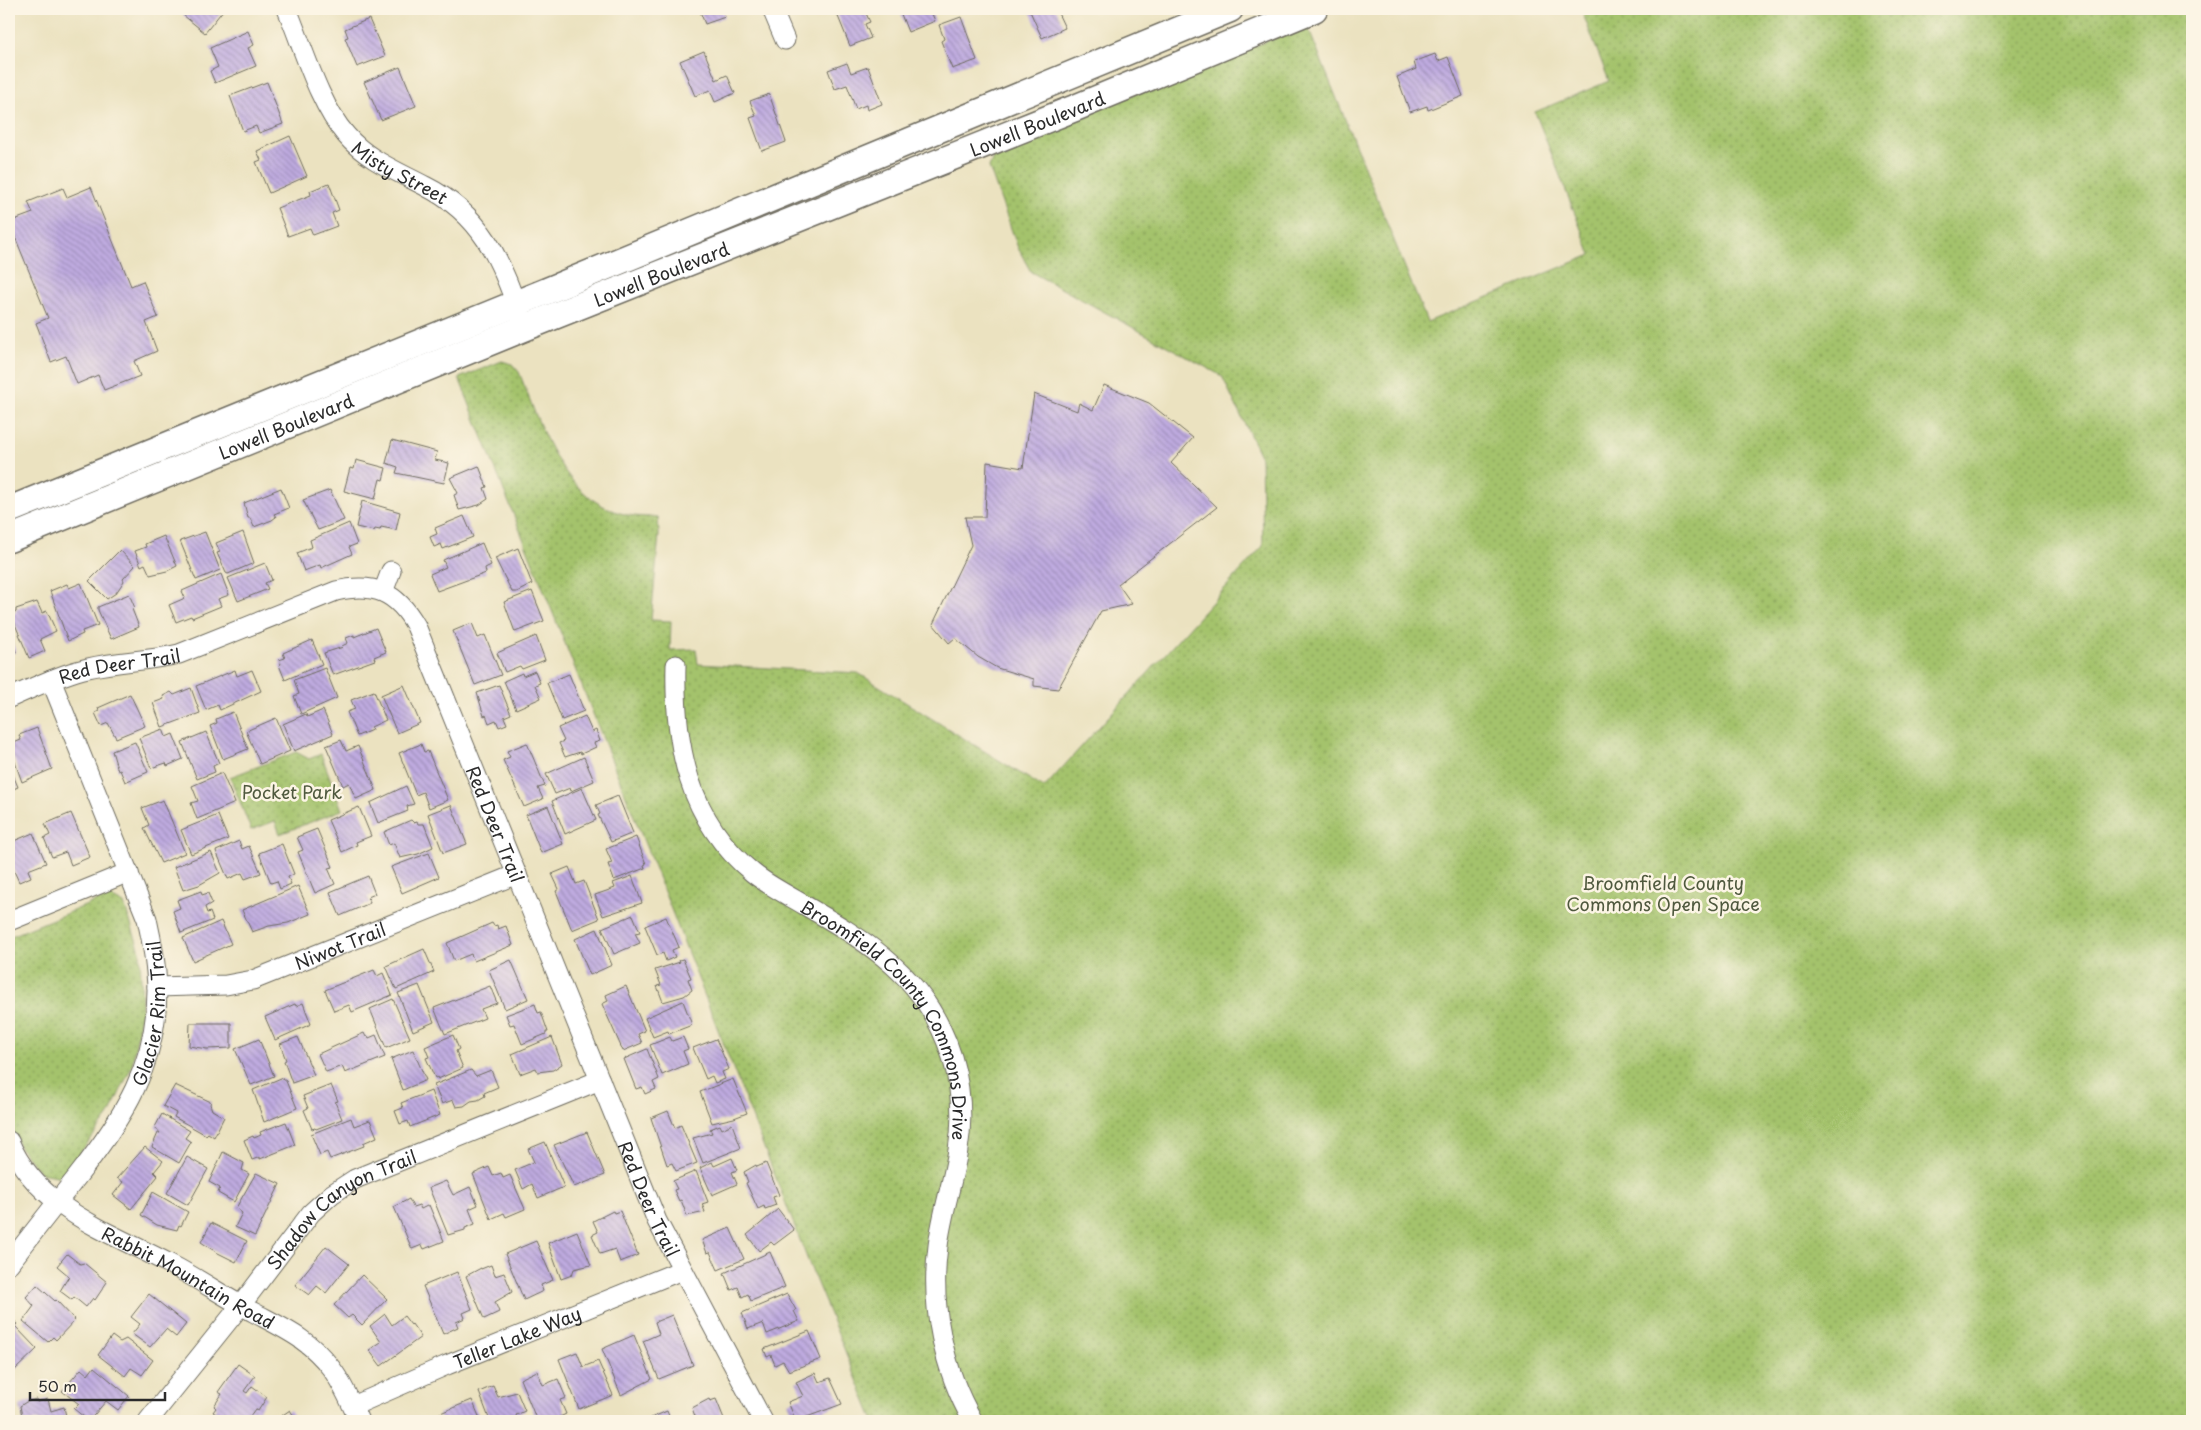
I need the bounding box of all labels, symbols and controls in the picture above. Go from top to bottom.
street label: Lowell Boulevard [965,84,1109,162]
street label: Misty Street [346,134,454,210]
street label: Lowell Boulevard [589,234,733,313]
street label: Lowell Boulevard [214,386,357,465]
street label: Red Deer Trail [54,641,183,690]
street label: Red Deer Trail [460,761,532,886]
park label: Pocket Park [242,778,342,805]
park label: Broomfield County Commons Open Space [1566,869,1760,917]
street label: Broomfield County Commons Drive [795,892,974,1142]
street label: Niwot Trail [290,915,390,976]
street label: Glacier Rim Trail [124,939,171,1090]
street label: Red Deer Trail [612,1137,687,1261]
street label: Shadow Canyon Trail [260,1142,420,1275]
street label: Rabbit Mountain Road [98,1219,280,1335]
street label: Teller Lake Way [449,1299,585,1375]
scale bar [30,1370,165,1402]
text: 50 m [38,1374,77,1397]

